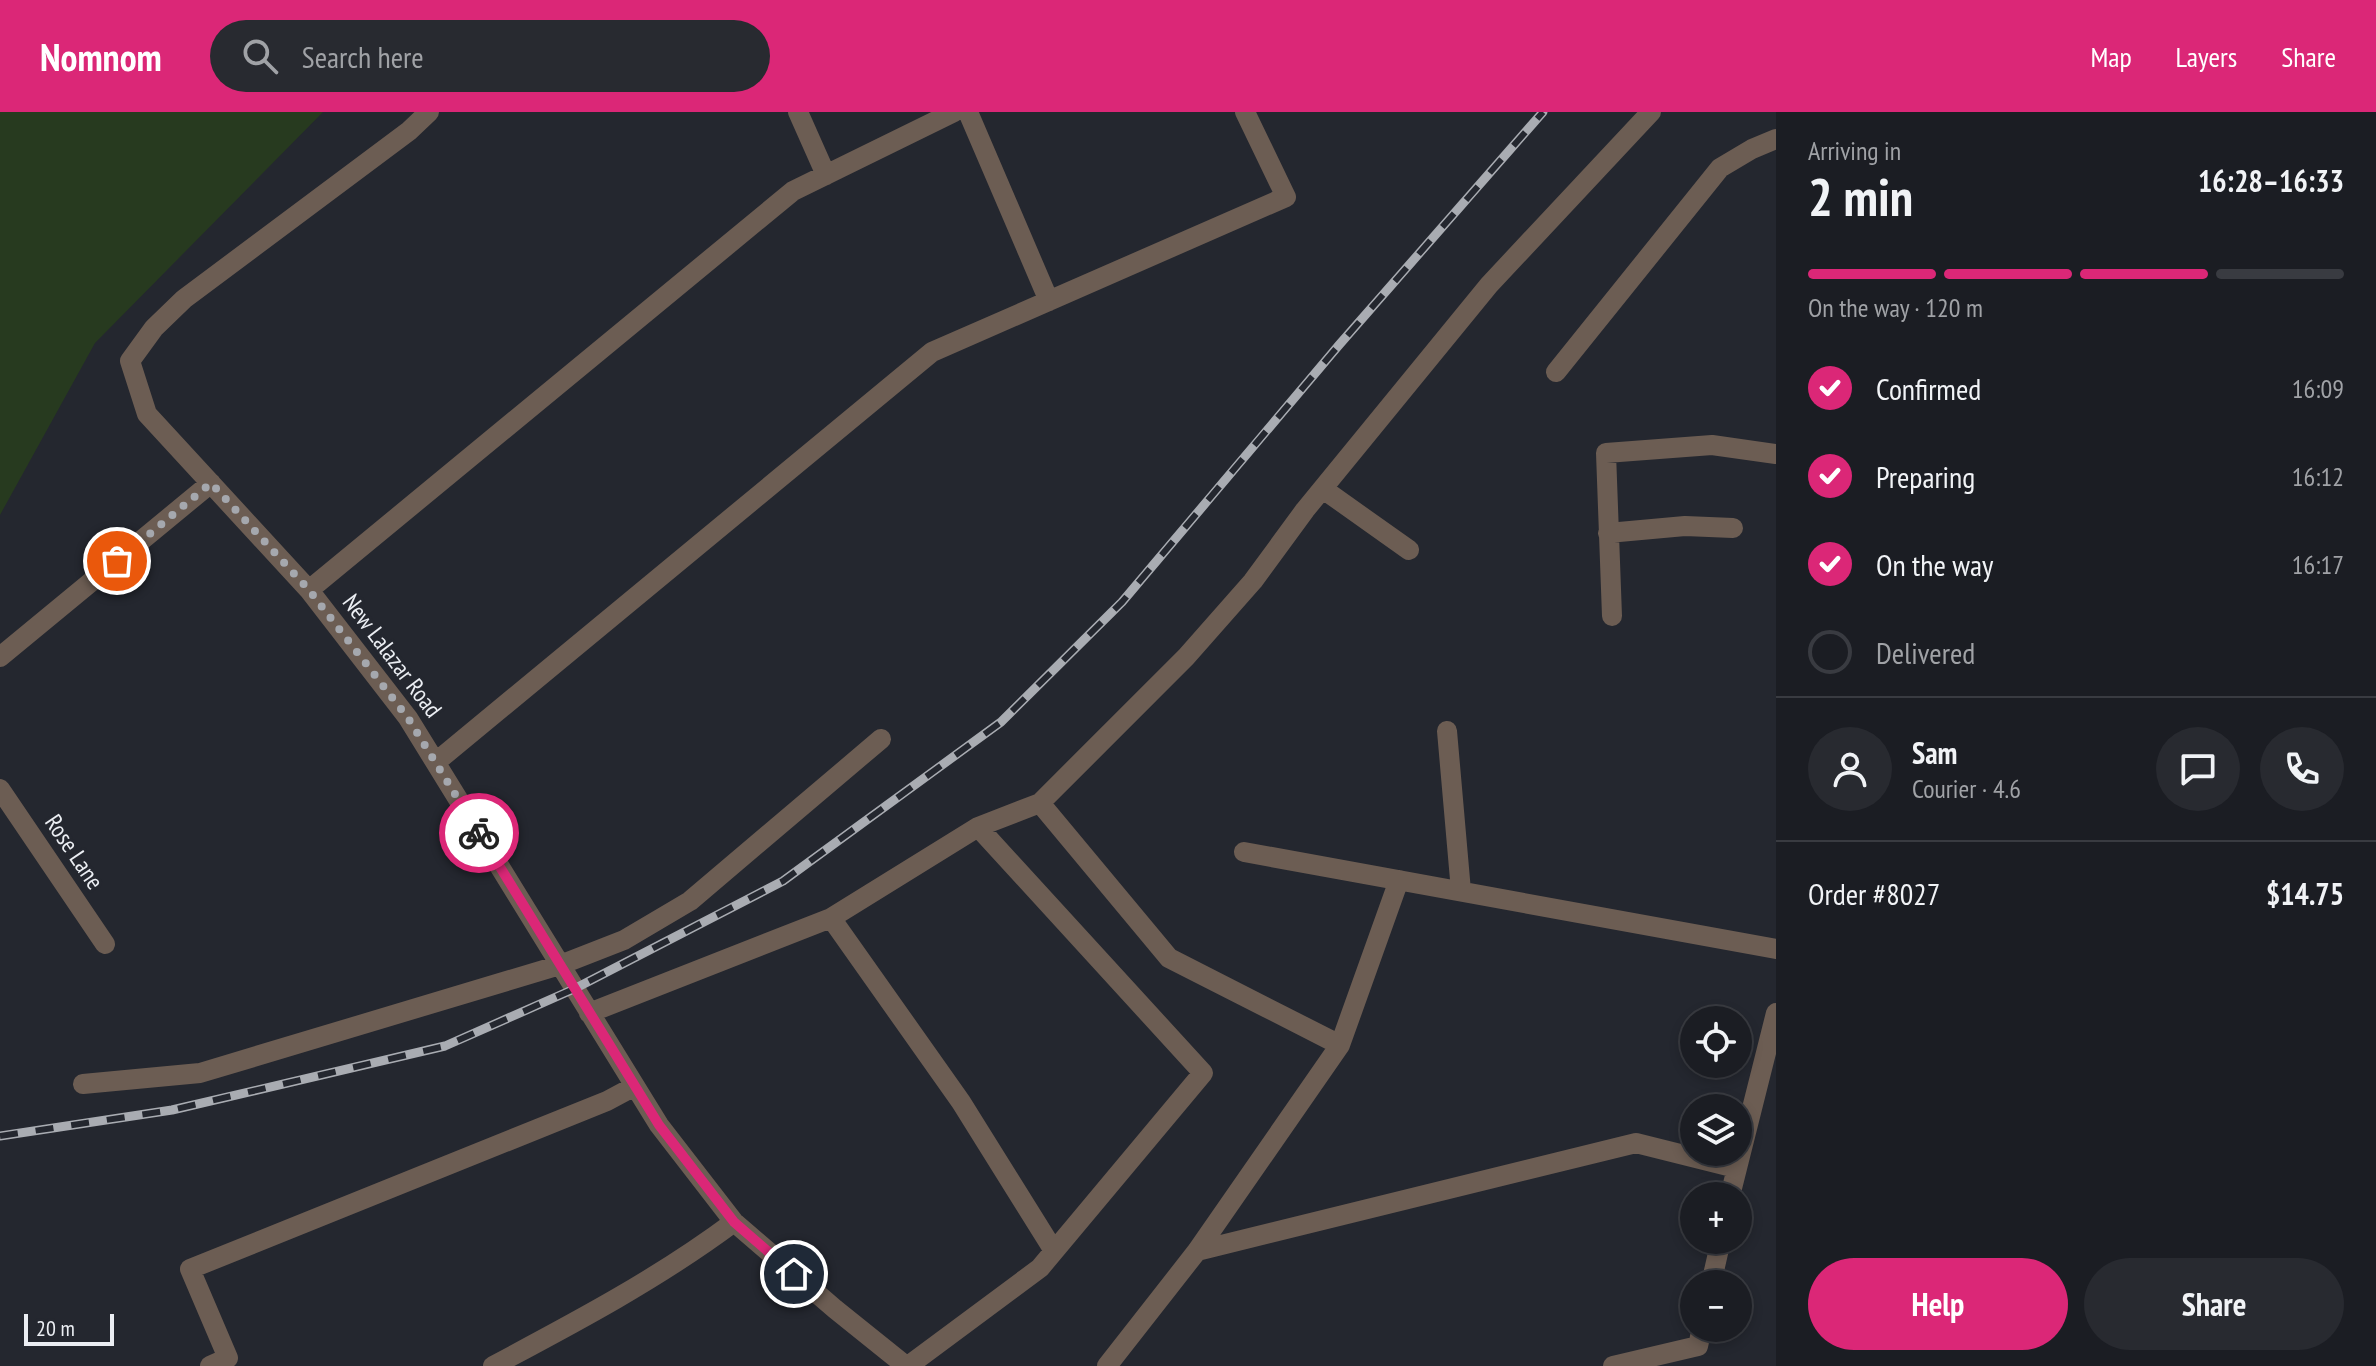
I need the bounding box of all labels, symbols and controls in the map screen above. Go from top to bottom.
search box [210,20,770,92]
text: Nomnom [40,32,162,81]
icon: search [238,34,282,78]
text: Search here [302,37,424,76]
text: Map [2090,38,2132,75]
text: Layers [2176,38,2237,75]
text: Share [2281,38,2336,75]
text: Arriving in [1808,134,1901,167]
text: 16:28–16:33 [2198,161,2344,200]
text: 2 min [1808,163,1913,230]
text: On the way · 120 m [1808,291,1983,324]
icon: check [1808,366,1852,410]
text: Confirmed [1876,369,1981,408]
text: 16:09 [2292,372,2344,405]
icon: check [1808,454,1852,498]
text: Preparing [1876,457,1975,496]
text: 16:12 [2292,460,2344,493]
pin [83,527,151,595]
icon: bag [95,539,139,583]
icon: check [1808,542,1852,586]
text: On the way [1876,545,1993,584]
text: 16:17 [2292,548,2344,581]
street label: New Lalazar Road [336,588,449,724]
text: Delivered [1876,633,1975,672]
button: person [1808,727,1892,811]
button: chat [2156,727,2240,811]
button: phone [2260,727,2344,811]
text: Sam [1912,733,1957,772]
text: Courier · 4.6 [1912,772,2021,805]
courier [439,793,519,873]
street label: Rose Lane [38,808,111,895]
icon: bike [457,811,501,855]
text: Order #8027 [1808,874,1940,913]
text: $14.75 [2266,874,2344,913]
map controls [1680,1006,1752,1342]
button: locate [1680,1006,1752,1078]
button: layers [1680,1094,1752,1166]
button: + [1680,1182,1752,1254]
pin [760,1240,828,1308]
icon: home [772,1252,816,1296]
button: Help [1808,1258,2068,1350]
button: Share [2084,1258,2344,1350]
button: − [1680,1270,1752,1342]
scale bar [24,1310,114,1346]
text: 20 m [36,1314,75,1342]

